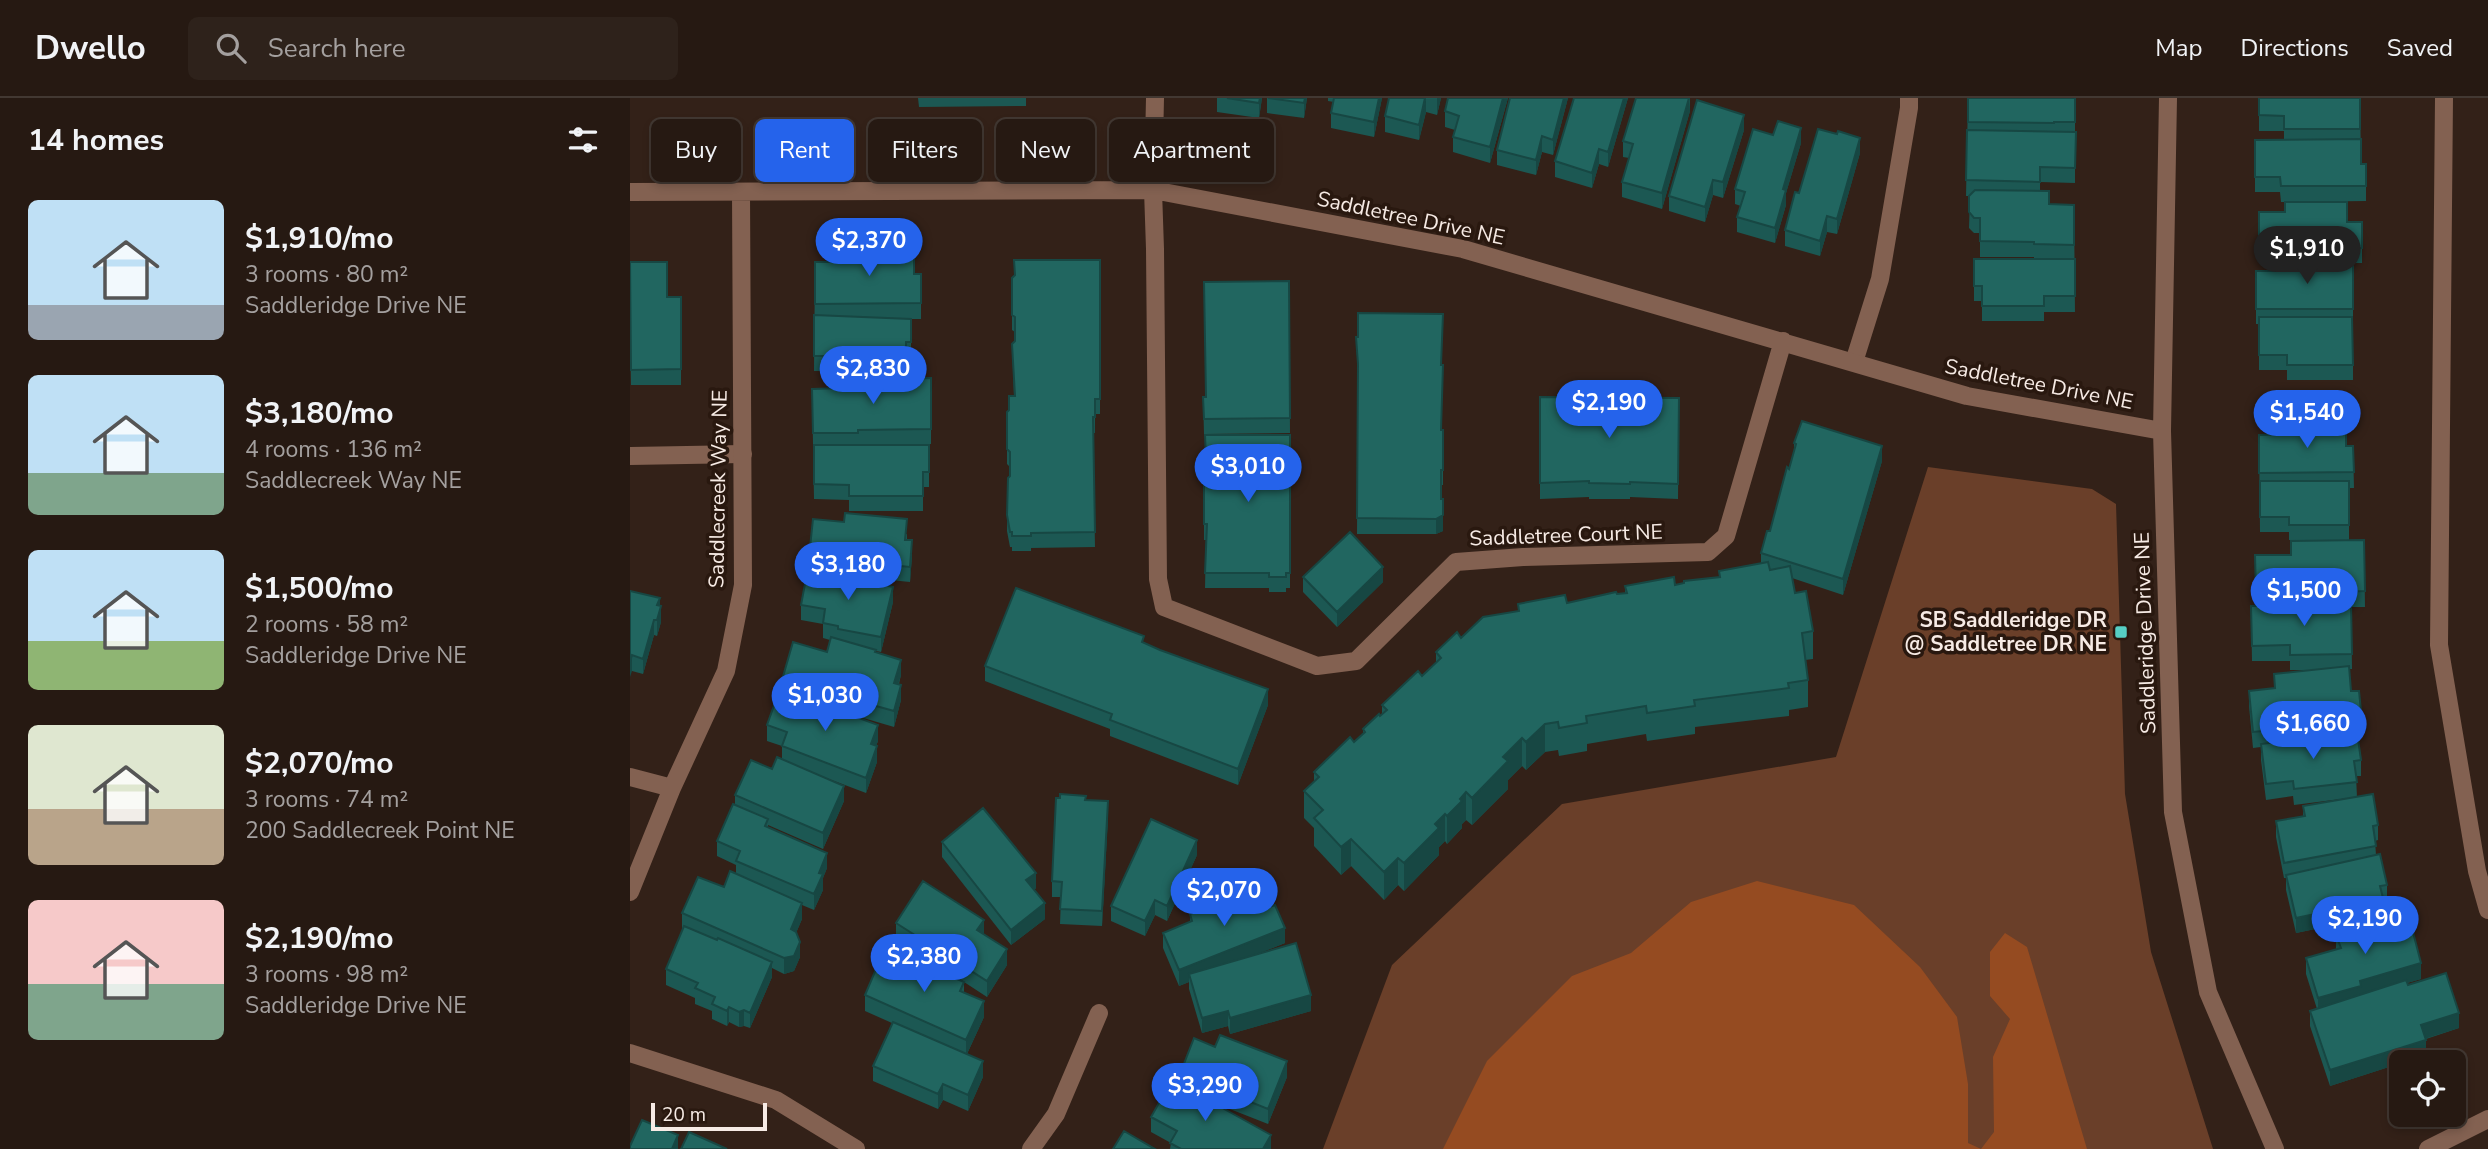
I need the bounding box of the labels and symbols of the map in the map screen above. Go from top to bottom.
street label: Saddletree Drive NE [1315,184,1507,252]
pin: $2,370 [812,218,926,278]
pin: $1,910 [2250,226,2364,286]
pin: $2,830 [816,346,930,406]
street label: Saddletree Drive NE [1942,352,2136,416]
pin: $2,190 [1552,380,1666,440]
street label: Saddlecreek Way NE [702,390,734,588]
pin: $1,540 [2250,390,2364,450]
pin: $3,010 [1191,444,1305,504]
street label: Saddletree Court NE [1469,518,1663,552]
street label: Saddleridge Drive NE [2127,531,2163,735]
pin: $3,180 [791,542,905,602]
pin: $1,500 [2247,568,2361,628]
place label: SB Saddleridge DR @ Saddletree DR NE [1905,606,2108,658]
marker: SB Saddleridge DR @ Saddletree DR NE [2113,624,2129,640]
pin: $1,030 [768,674,882,733]
pin: $1,660 [2256,702,2370,761]
pin: $2,070 [1167,868,1281,928]
pin: $2,190 [2308,896,2422,956]
pin: $2,380 [867,934,981,994]
pin: $3,290 [1148,1063,1262,1123]
scale bar [651,1100,766,1132]

